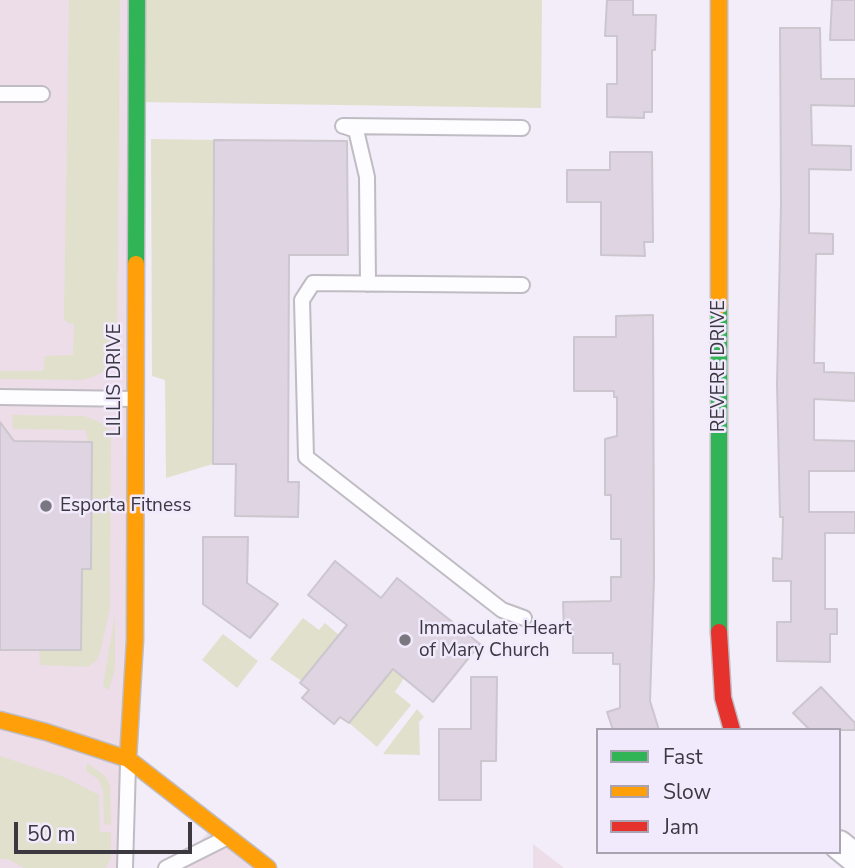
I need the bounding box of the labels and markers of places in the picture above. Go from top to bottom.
place label: Esporta Fitness [60,495,191,517]
marker: Esporta Fitness [38,498,54,514]
place label: Immaculate Heart of Mary Church [419,618,572,662]
marker: Immaculate Heart of Mary Church [397,632,413,648]

